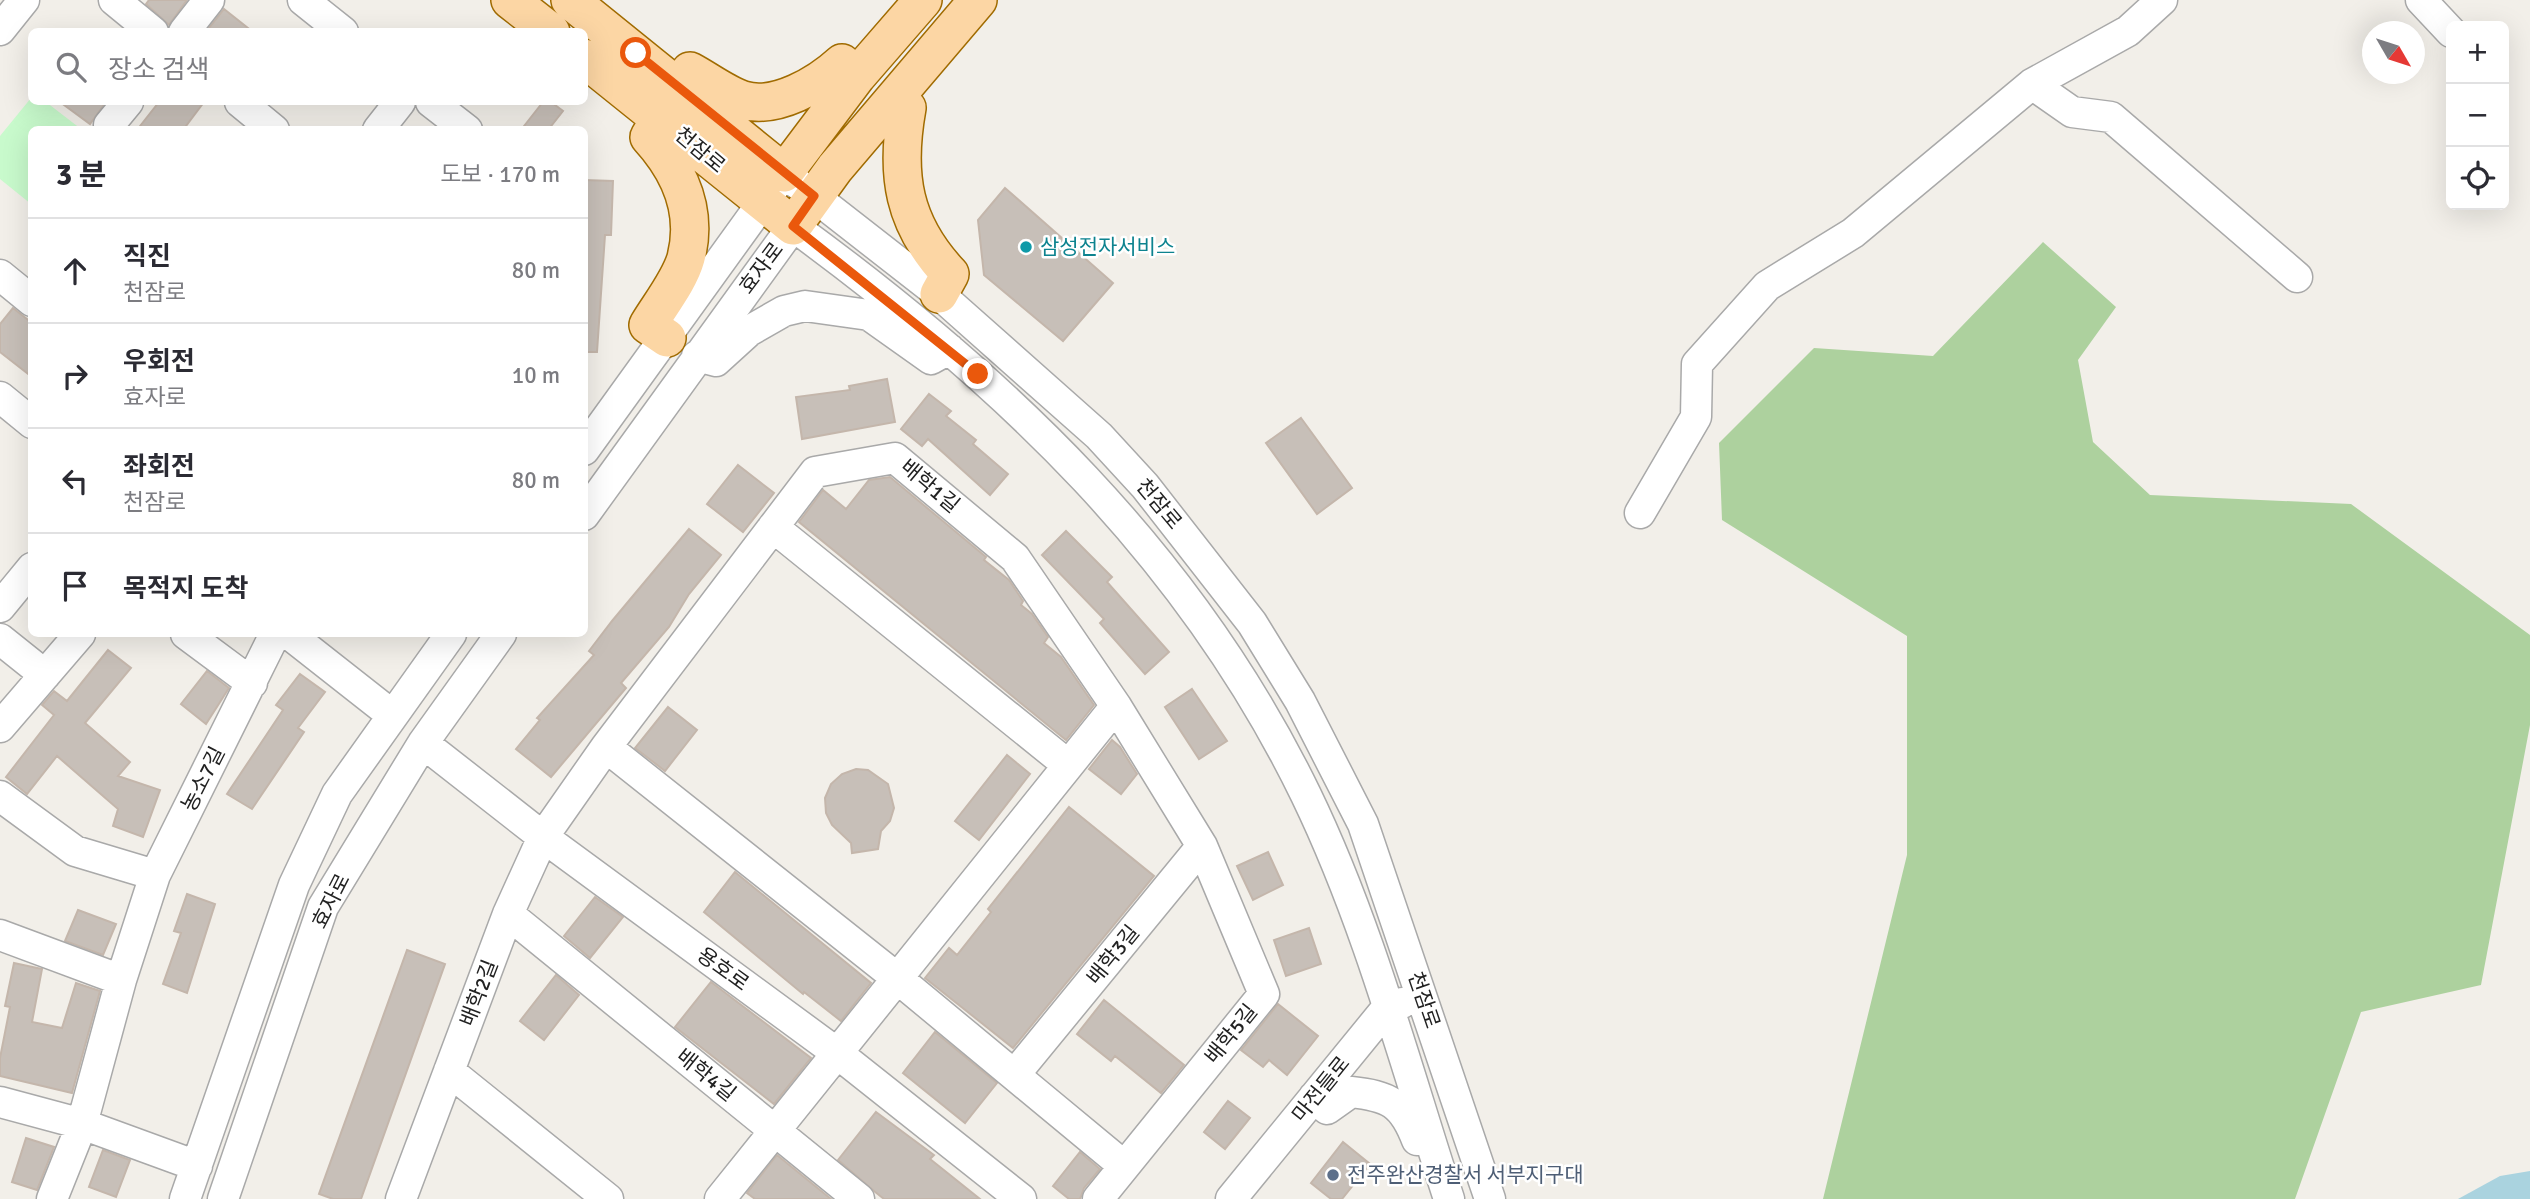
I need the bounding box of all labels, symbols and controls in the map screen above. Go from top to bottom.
north arrow [2362,21,2425,84]
map controls [2446,21,2509,210]
button: + [2446,21,2509,84]
search box [28,28,588,105]
route start [620,37,651,68]
icon: search [52,48,90,86]
text: 장소 검색 [108,54,209,86]
button: − [2446,84,2509,147]
street label: 천잠로 [669,121,731,179]
button: locate [2446,147,2509,210]
text: 3 분 [56,157,106,194]
text: 도보 · 170 m [440,160,560,189]
place label: 삼성전자서비스 [1040,234,1175,260]
street label: 효자로 [733,237,789,299]
marker: 삼성전자서비스 [1018,239,1034,255]
text: 직진 [123,241,171,273]
icon: ahead [56,252,94,290]
text: 80 m [512,256,560,285]
text: 천잠로 [123,278,186,307]
text: 우회전 [123,346,195,378]
icon: right [56,357,94,395]
route end [962,358,993,389]
text: 10 m [512,361,560,390]
text: 효자로 [123,383,186,412]
text: 좌회전 [123,451,195,483]
street label: 배학1길 [895,454,965,518]
icon: left [56,462,94,500]
text: 80 m [512,466,560,495]
street label: 천잠로 [1130,473,1188,535]
text: 천잠로 [123,488,186,517]
icon: arrive [56,567,94,605]
text: 목적지 도착 [123,573,248,605]
street label: 농소7길 [176,742,230,816]
street label: 효자로 [306,869,356,933]
street label: 배학3길 [1081,920,1145,990]
street label: 용호로 [692,941,754,997]
street label: 배학2길 [454,956,504,1030]
street label: 천잠로 [1402,968,1446,1032]
street label: 배학5길 [1199,999,1263,1069]
street label: 배학4길 [671,1043,741,1107]
street label: 마전들로 [1287,1051,1355,1127]
place label: 전주완산경찰서 서부지구대 [1347,1162,1583,1188]
marker: 전주완산경찰서 서부지구대 [1325,1167,1341,1183]

